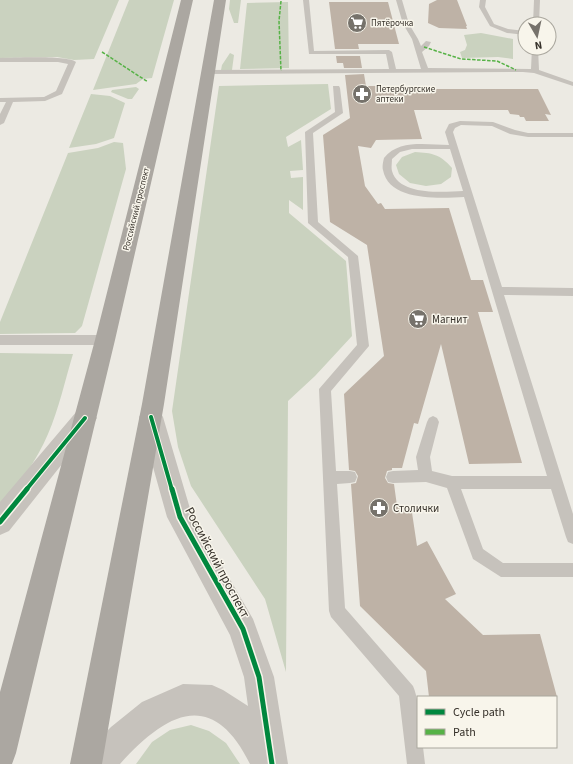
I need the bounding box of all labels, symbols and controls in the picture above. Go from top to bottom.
supermarket icon: Пятёрочка [346,12,368,34]
north arrow [517,16,557,56]
place label: Пятёрочка [371,17,413,30]
text: N [534,37,543,53]
pharmacy icon: Петербургские аптеки [351,83,373,105]
place label: Петербургские аптеки [376,83,436,106]
street label: Российский проспект [120,166,153,252]
supermarket icon: Магнит [407,308,429,330]
place label: Магнит [432,312,468,327]
pharmacy icon: Столички [368,497,390,519]
place label: Столички [393,501,439,516]
street label: Российский проспект [180,504,254,621]
legend [417,696,557,748]
text: Cycle path [453,704,505,721]
text: Path [453,724,476,741]

